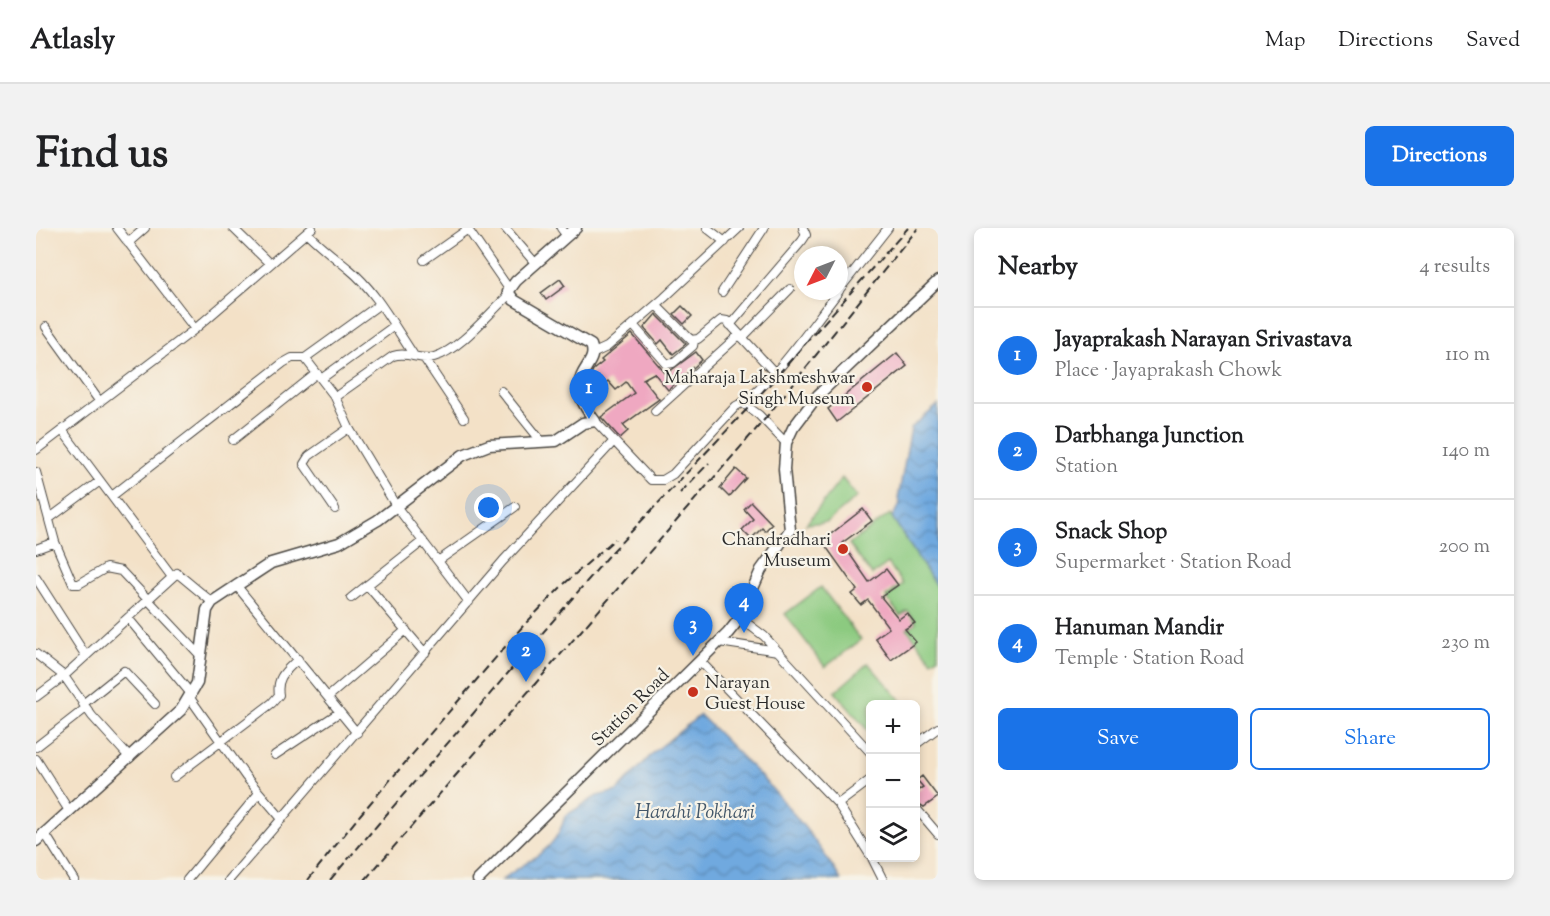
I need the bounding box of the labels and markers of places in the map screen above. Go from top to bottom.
place label: Maharaja Lakshmeshwar Singh Museum [664,366,855,413]
pin: 1 [570,370,608,419]
marker: Maharaja Lakshmeshwar Singh Museum [860,380,874,394]
place label: Chandradhari Museum [722,528,831,575]
marker: Chandradhari Museum [836,542,850,556]
pin: 4 [724,584,764,633]
pin: 3 [674,606,712,656]
pin: 2 [506,632,546,682]
place label: Narayan Guest House [705,671,805,718]
marker: Narayan Guest House [686,685,700,699]

